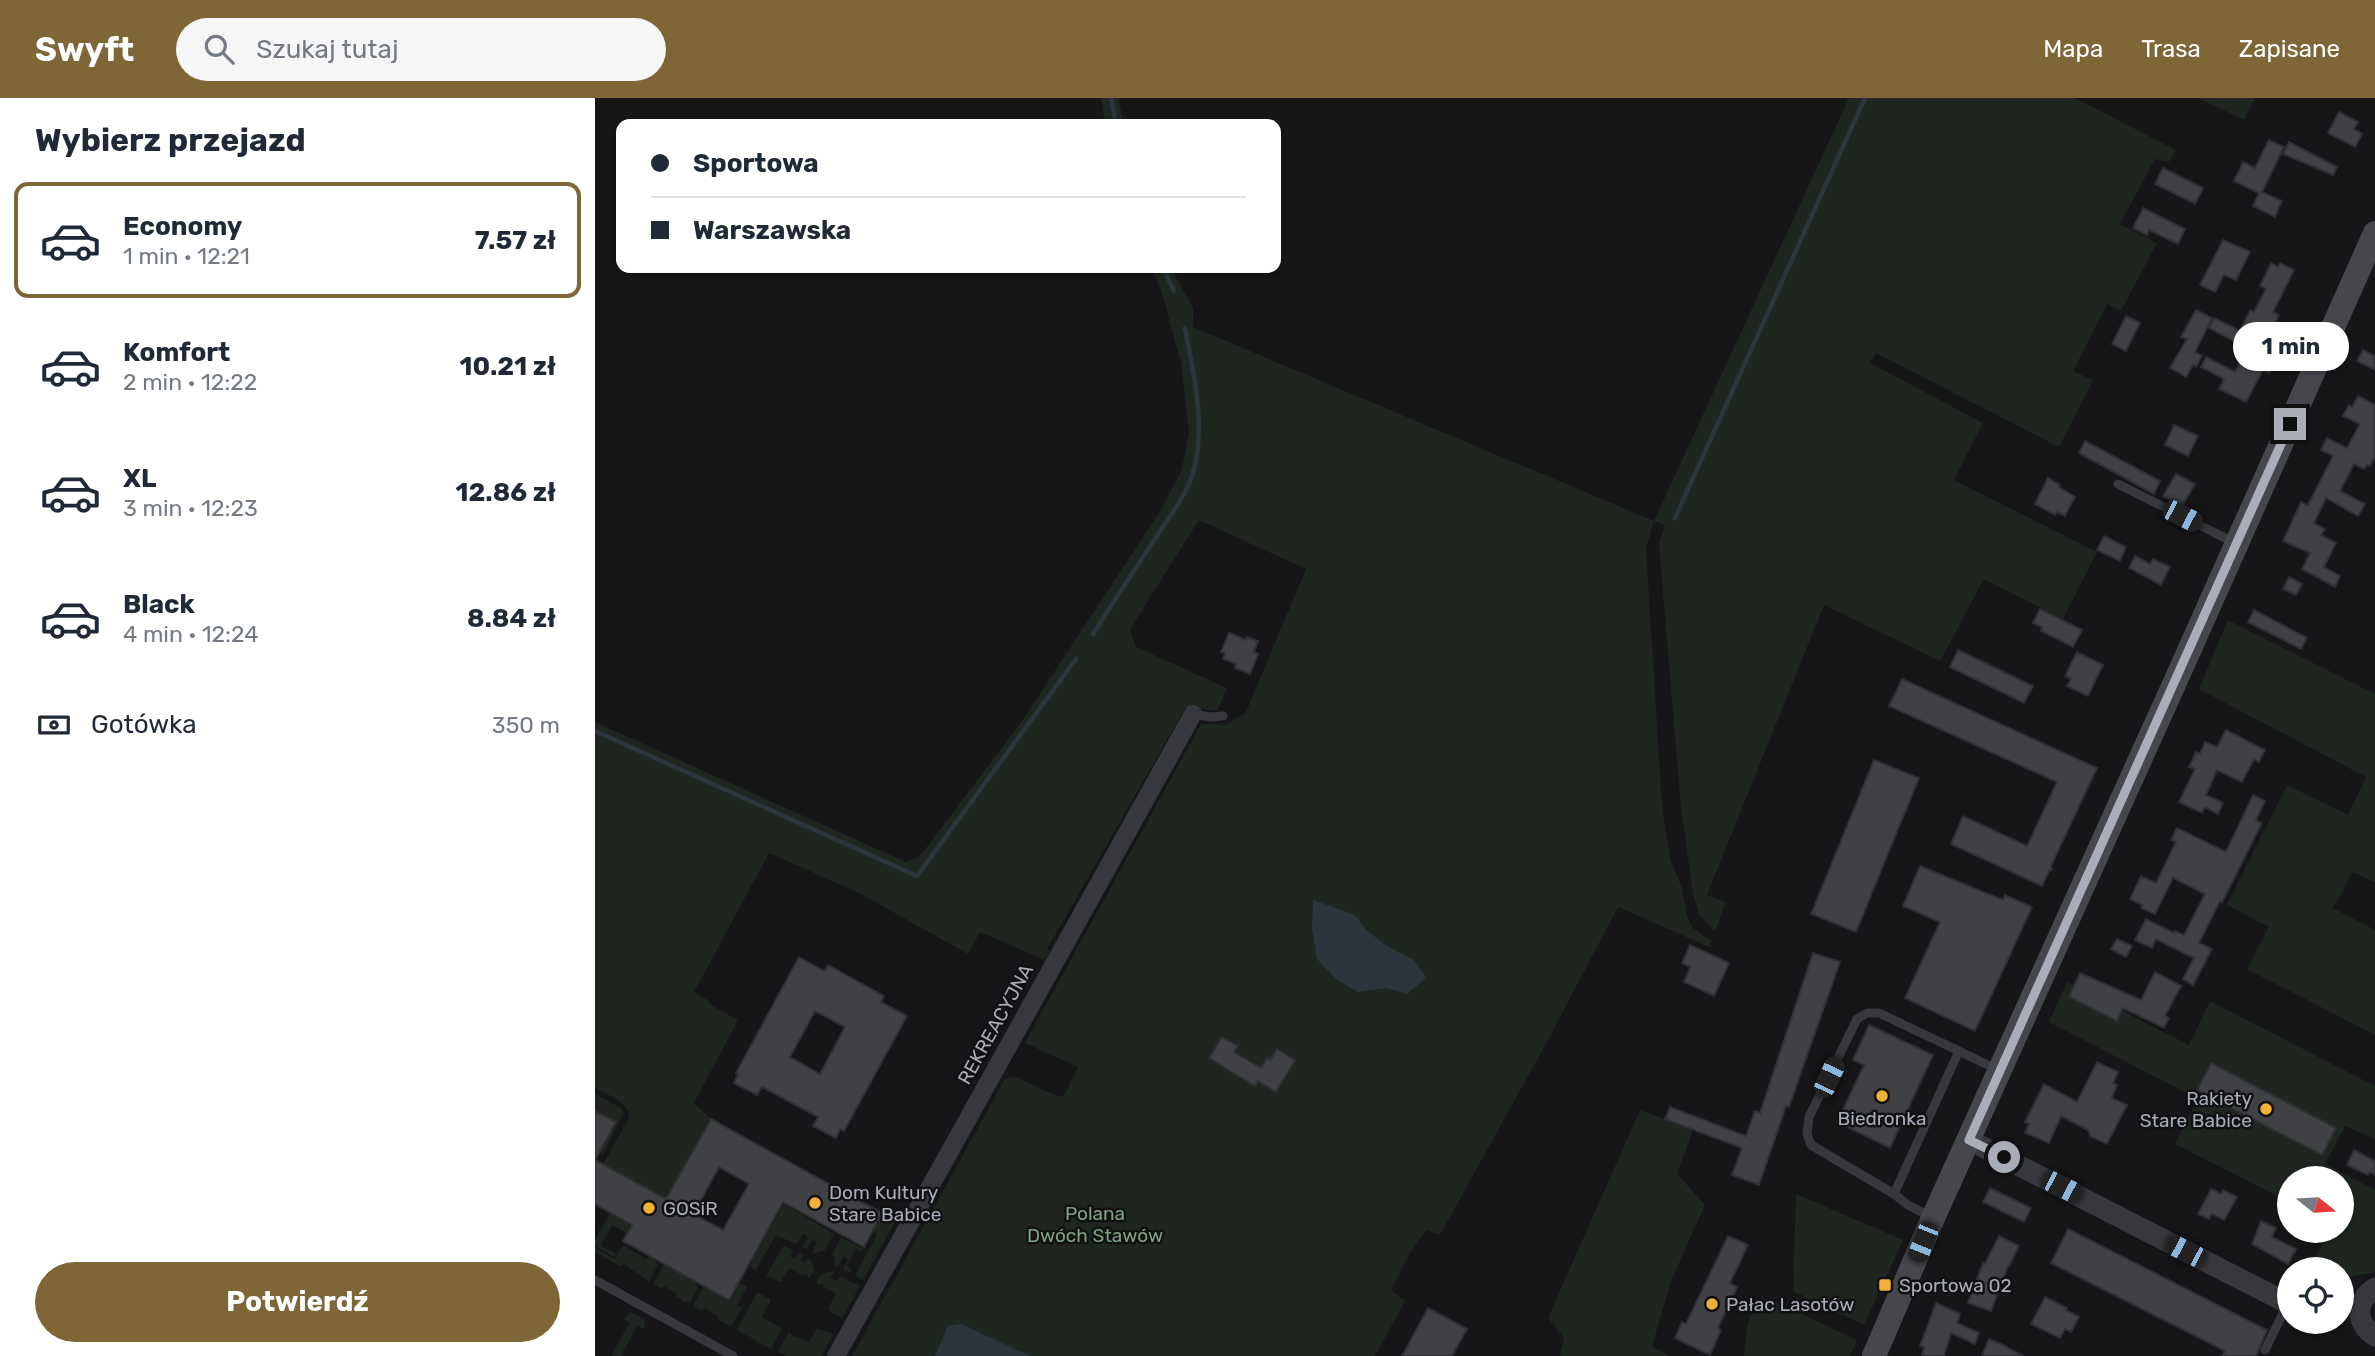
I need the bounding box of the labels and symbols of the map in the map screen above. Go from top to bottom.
callout: 1 min [2232,322,2348,372]
route end [2274,408,2306,440]
car [2159,497,2206,535]
street label: REKREACYJNA [953,960,1038,1088]
car [1811,1054,1848,1100]
place label: Rakiety Stare Babice [2140,1087,2252,1132]
marker: Biedronka [1874,1088,1890,1104]
marker: Rakiety Stare Babice [2258,1101,2274,1117]
place label: Biedronka [1838,1107,1926,1130]
route start [1988,1141,2020,1173]
north arrow [2277,1166,2354,1242]
car [2039,1168,2086,1206]
place label: Dom Kultury Stare Babice [829,1181,941,1226]
marker: Dom Kultury Stare Babice [807,1195,823,1211]
place label: GOSiR [663,1197,718,1220]
marker: GOSiR [641,1200,657,1216]
park label: Polana Dwóch Stawów [1027,1202,1163,1247]
car [1906,1219,1941,1265]
car [2162,1232,2209,1270]
place label: Sportowa 02 [1899,1274,2012,1297]
marker: Sportowa 02 [1877,1277,1893,1293]
place label: Pałac Lasotów [1726,1293,1854,1316]
marker: Pałac Lasotów [1704,1296,1720,1312]

